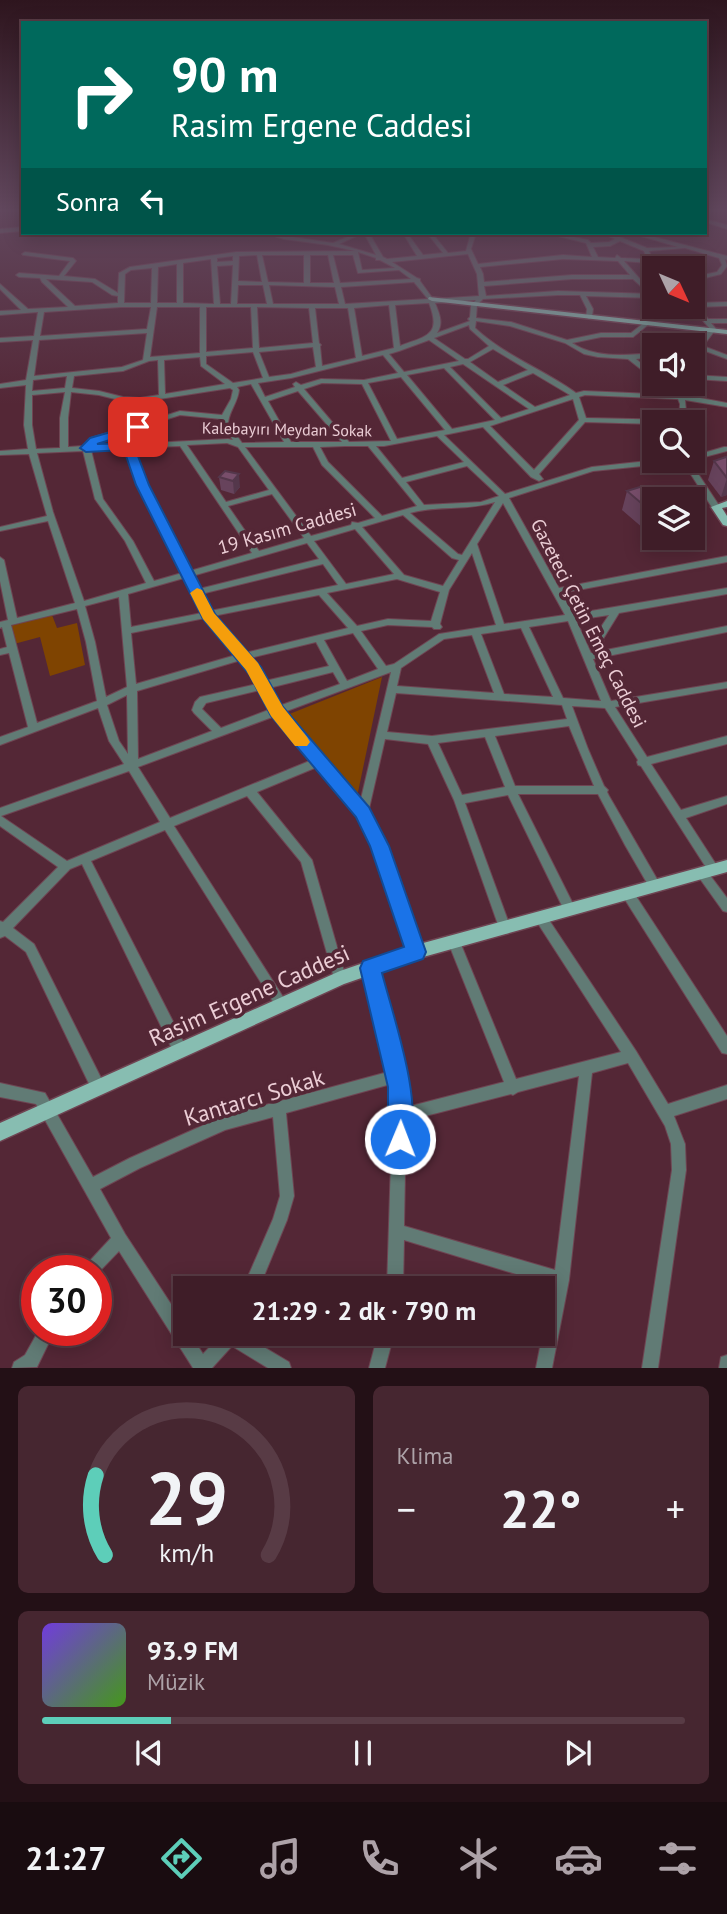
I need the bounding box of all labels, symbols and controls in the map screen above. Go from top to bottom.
text: 90 m [171,42,278,106]
icon: right [56,49,147,140]
text: Rasim Ergene Caddesi [171,104,472,146]
icon: left [134,182,172,220]
text: Sonra [56,185,120,218]
north arrow [642,256,705,318]
map controls [642,256,705,550]
button: sound [642,333,705,396]
pin [108,397,168,457]
icon: arrive [119,408,157,446]
button: search [642,410,705,473]
street label: Kalebayırı Meydan Sokak [202,418,373,440]
button: layers [642,487,705,550]
street label: 19 Kasım Caddesi [215,497,359,559]
street label: Gazeteci Çetin Emeç Caddesi [526,514,652,732]
street label: Rasim Ergene Caddesi [144,938,354,1052]
street label: Kantarcı Sokak [180,1062,328,1132]
position arrow [363,1102,437,1176]
speed limit sign: 30 [21,1255,112,1346]
text: 21:29 · 2 dk · 790 m [252,1294,476,1327]
text: Klima [397,1441,454,1470]
text: 29 [145,1452,228,1546]
text: 22° [500,1475,582,1542]
text: − [397,1484,416,1533]
text: + [666,1484,685,1533]
text: km/h [159,1537,214,1569]
text: 93.9 FM [147,1634,238,1667]
text: Müzik [147,1667,205,1696]
icon: previous [130,1734,168,1772]
icon: pause [344,1734,382,1772]
icon: next [559,1734,597,1772]
icon: directions [157,1834,206,1883]
icon: music [256,1834,305,1883]
icon: phone [355,1834,404,1883]
icon: climate [454,1834,503,1883]
icon: car [554,1834,603,1883]
icon: filters [653,1834,702,1883]
text: 21:27 [25,1837,106,1879]

